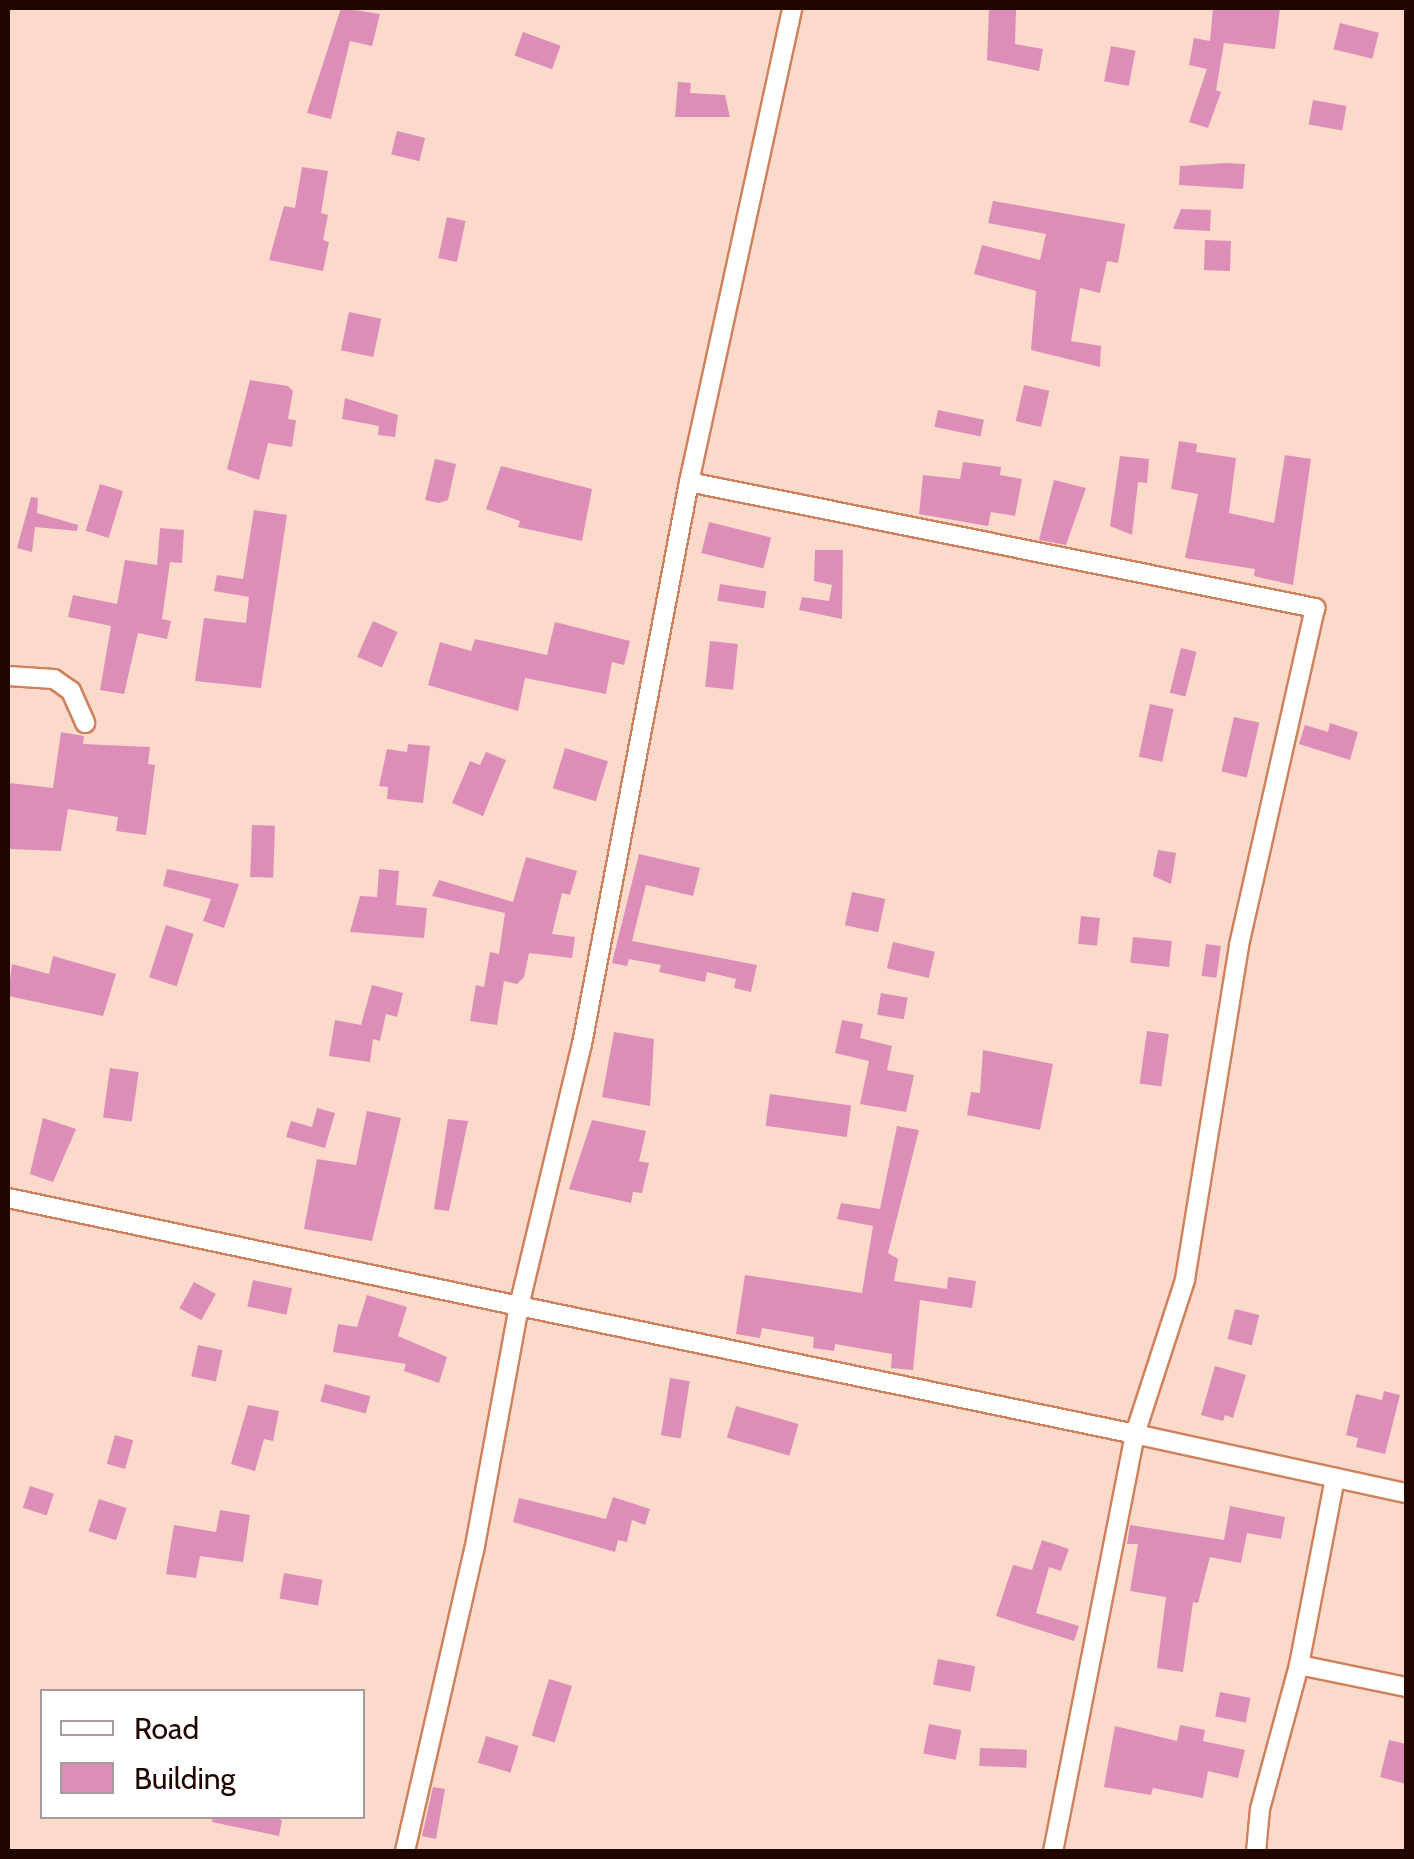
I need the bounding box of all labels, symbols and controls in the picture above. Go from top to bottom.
legend [40,1689,365,1819]
text: Road [134,1710,199,1747]
text: Building [134,1760,236,1797]

